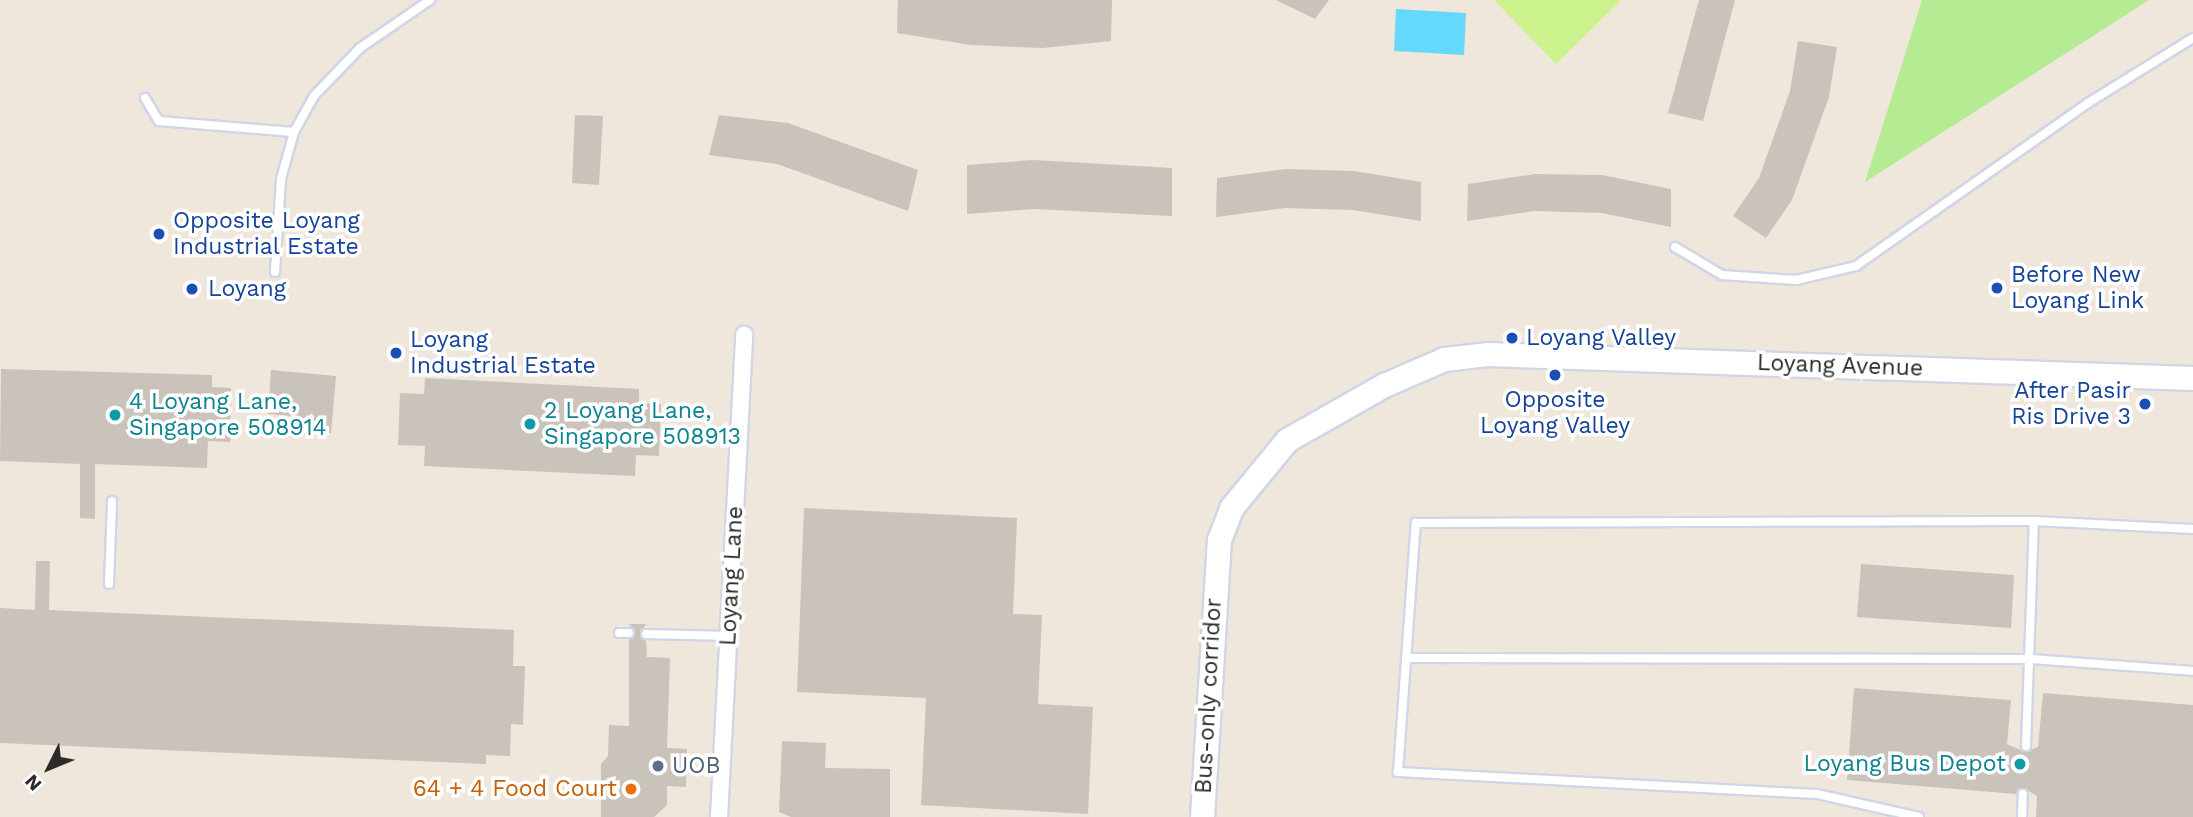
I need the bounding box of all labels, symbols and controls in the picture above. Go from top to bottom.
place label: Opposite Loyang Industrial Estate [173,207,360,261]
marker: Opposite Loyang Industrial Estate [151,226,167,242]
place label: Before New Loyang Link [2011,261,2144,315]
place label: Loyang [208,275,286,303]
marker: Loyang [182,279,202,299]
marker: Before New Loyang Link [1989,280,2005,296]
place label: Loyang Valley [1526,324,1677,352]
place label: Loyang Industrial Estate [410,326,597,380]
marker: Loyang Valley [1504,330,1520,346]
marker: Loyang Industrial Estate [388,345,404,361]
street label: Loyang Avenue [1756,349,1924,383]
marker: Opposite Loyang Valley [1547,367,1563,383]
place label: After Pasir Ris Drive 3 [2011,377,2131,431]
place label: Opposite Loyang Valley [1480,386,1630,440]
place label: 4 Loyang Lane, Singapore 508914 [129,388,327,442]
marker: After Pasir Ris Drive 3 [2137,396,2153,412]
place label: 2 Loyang Lane, Singapore 508913 [544,397,741,451]
marker: 4 Loyang Lane, Singapore 508914 [107,407,123,423]
marker: 2 Loyang Lane, Singapore 508913 [522,416,538,432]
street label: Loyang Lane [715,505,749,647]
street label: Bus-only corridor [1190,597,1228,795]
north arrow [14,733,84,803]
place label: Loyang Bus Depot [1804,750,2006,778]
place label: UOB [672,752,721,780]
marker: Loyang Bus Depot [2012,756,2028,772]
marker: UOB [650,758,666,774]
text: N [20,770,46,796]
place label: 64 + 4 Food Court [413,775,617,803]
marker: 64 + 4 Food Court [623,781,639,797]

